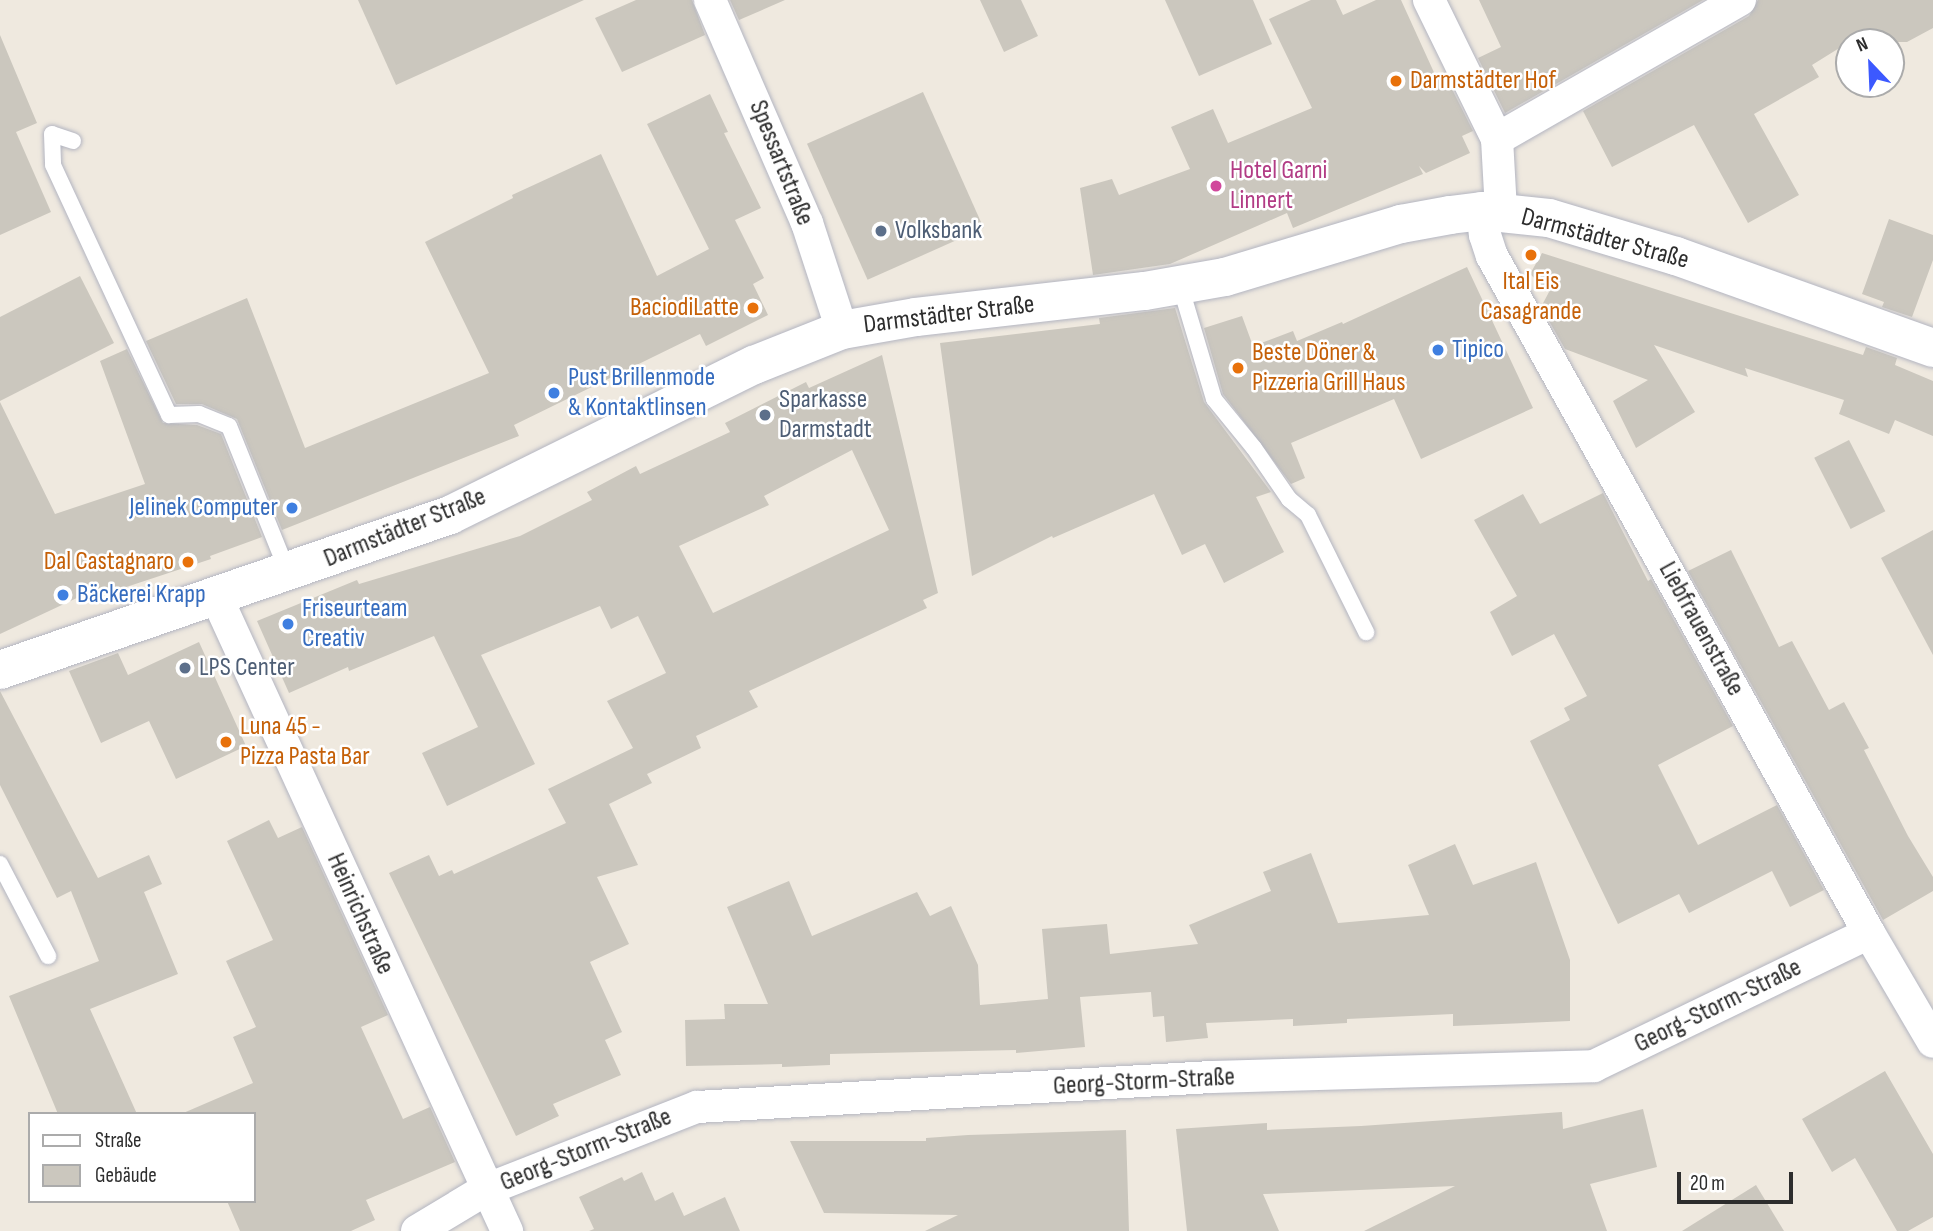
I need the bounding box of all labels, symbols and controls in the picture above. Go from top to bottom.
north arrow [1835,28,1905,98]
text: N [1853,32,1872,58]
place label: Darmstädter Hof [1410,65,1556,97]
marker: Darmstädter Hof [1388,73,1404,89]
street label: Spessartstraße [742,96,820,230]
place label: Hotel Garni Linnert [1230,155,1327,216]
marker: Hotel Garni Linnert [1208,178,1224,194]
street label: Darmstädter Straße [1518,202,1692,276]
place label: Volksbank [895,215,982,247]
marker: Volksbank [873,223,889,239]
marker: Ital Eis Casagrande [1523,247,1539,263]
place label: Ital Eis Casagrande [1480,266,1582,328]
street label: Darmstädter Straße [862,289,1036,341]
place label: BaciodiLatte [630,292,739,324]
marker: BaciodiLatte [745,300,761,316]
place label: Tipico [1452,334,1504,366]
place label: Beste Döner & Pizzeria Grill Haus [1252,337,1406,398]
marker: Tipico [1430,342,1446,358]
marker: Beste Döner & Pizzeria Grill Haus [1230,360,1246,376]
place label: Pust Brillenmode & Kontaktlinsen [568,362,715,424]
place label: Sparkasse Darmstadt [779,384,872,446]
marker: Pust Brillenmode & Kontaktlinsen [546,385,562,401]
marker: Sparkasse Darmstadt [757,407,773,423]
street label: Darmstädter Straße [319,481,491,575]
place label: Jelinek Computer [129,492,278,524]
marker: Jelinek Computer [284,500,300,516]
place label: Dal Castagnaro [44,546,174,578]
marker: Dal Castagnaro [180,554,196,570]
street label: Liebfrauenstraße [1651,557,1751,701]
place label: Bäckerei Krapp [77,579,206,611]
marker: Bäckerei Krapp [55,587,71,603]
place label: Friseurteam Creativ [302,593,407,654]
marker: Friseurteam Creativ [280,616,296,632]
place label: LPS Center [199,652,295,684]
marker: LPS Center [177,660,193,676]
place label: Luna 45 - Pizza Pasta Bar [240,711,370,772]
marker: Luna 45 - Pizza Pasta Bar [218,734,234,750]
street label: Heinrichstraße [319,849,401,979]
street label: Georg-Storm-Straße [1629,952,1807,1060]
street label: Georg-Storm-Straße [1052,1062,1236,1102]
street label: Georg-Storm-Straße [496,1101,676,1199]
legend [28,1112,256,1203]
text: Straße [95,1128,141,1153]
scale bar [1681,1158,1797,1202]
text: Gebäude [95,1163,157,1188]
text: 20 m [1690,1171,1725,1196]

